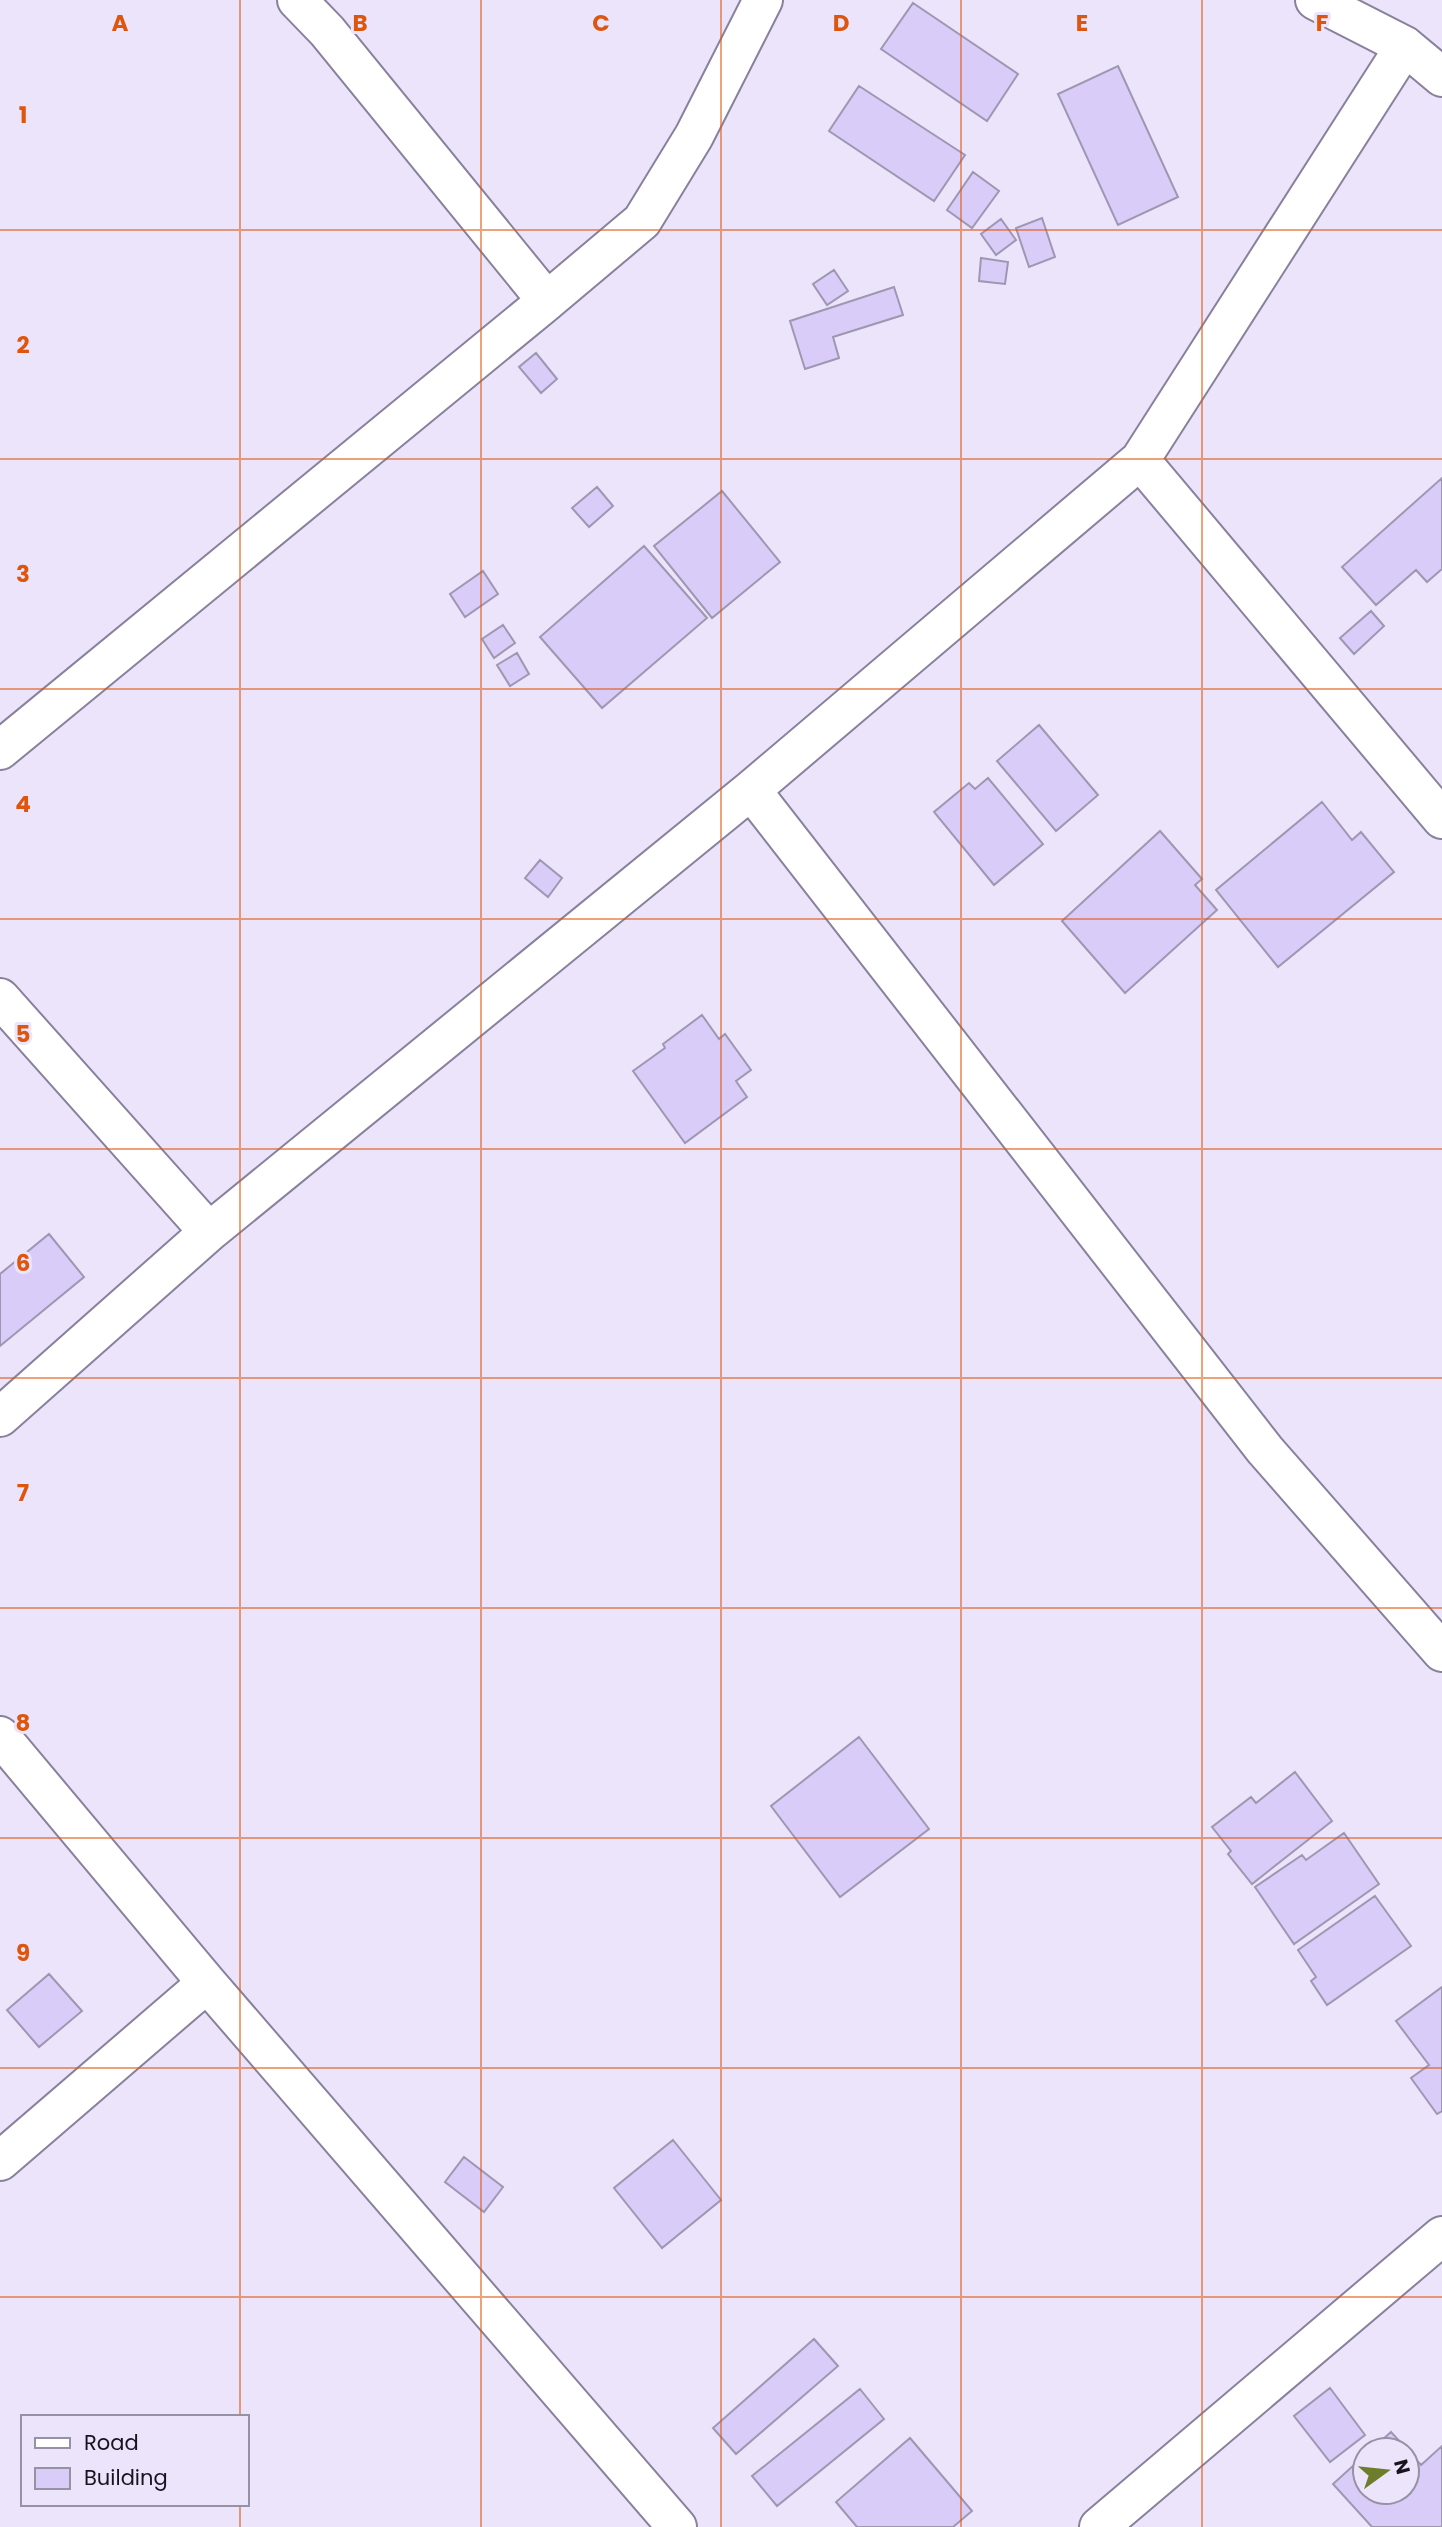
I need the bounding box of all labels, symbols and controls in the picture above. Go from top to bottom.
text: A [112,7,129,39]
text: B [352,7,368,39]
text: C [592,7,610,39]
text: D [833,7,849,39]
text: E [1076,7,1088,39]
text: F [1316,7,1328,39]
text: 1 [19,99,27,131]
text: 2 [16,329,30,361]
text: 3 [16,558,30,590]
text: 4 [15,788,31,820]
text: 5 [16,1018,30,1050]
text: 6 [16,1247,30,1279]
text: 7 [17,1477,29,1509]
text: 8 [16,1707,30,1739]
text: 9 [16,1937,30,1969]
legend [21,2415,248,2506]
text: Road [84,2428,139,2457]
north arrow [1351,2436,1421,2506]
text: N [1387,2456,1417,2477]
text: Building [84,2463,168,2492]

